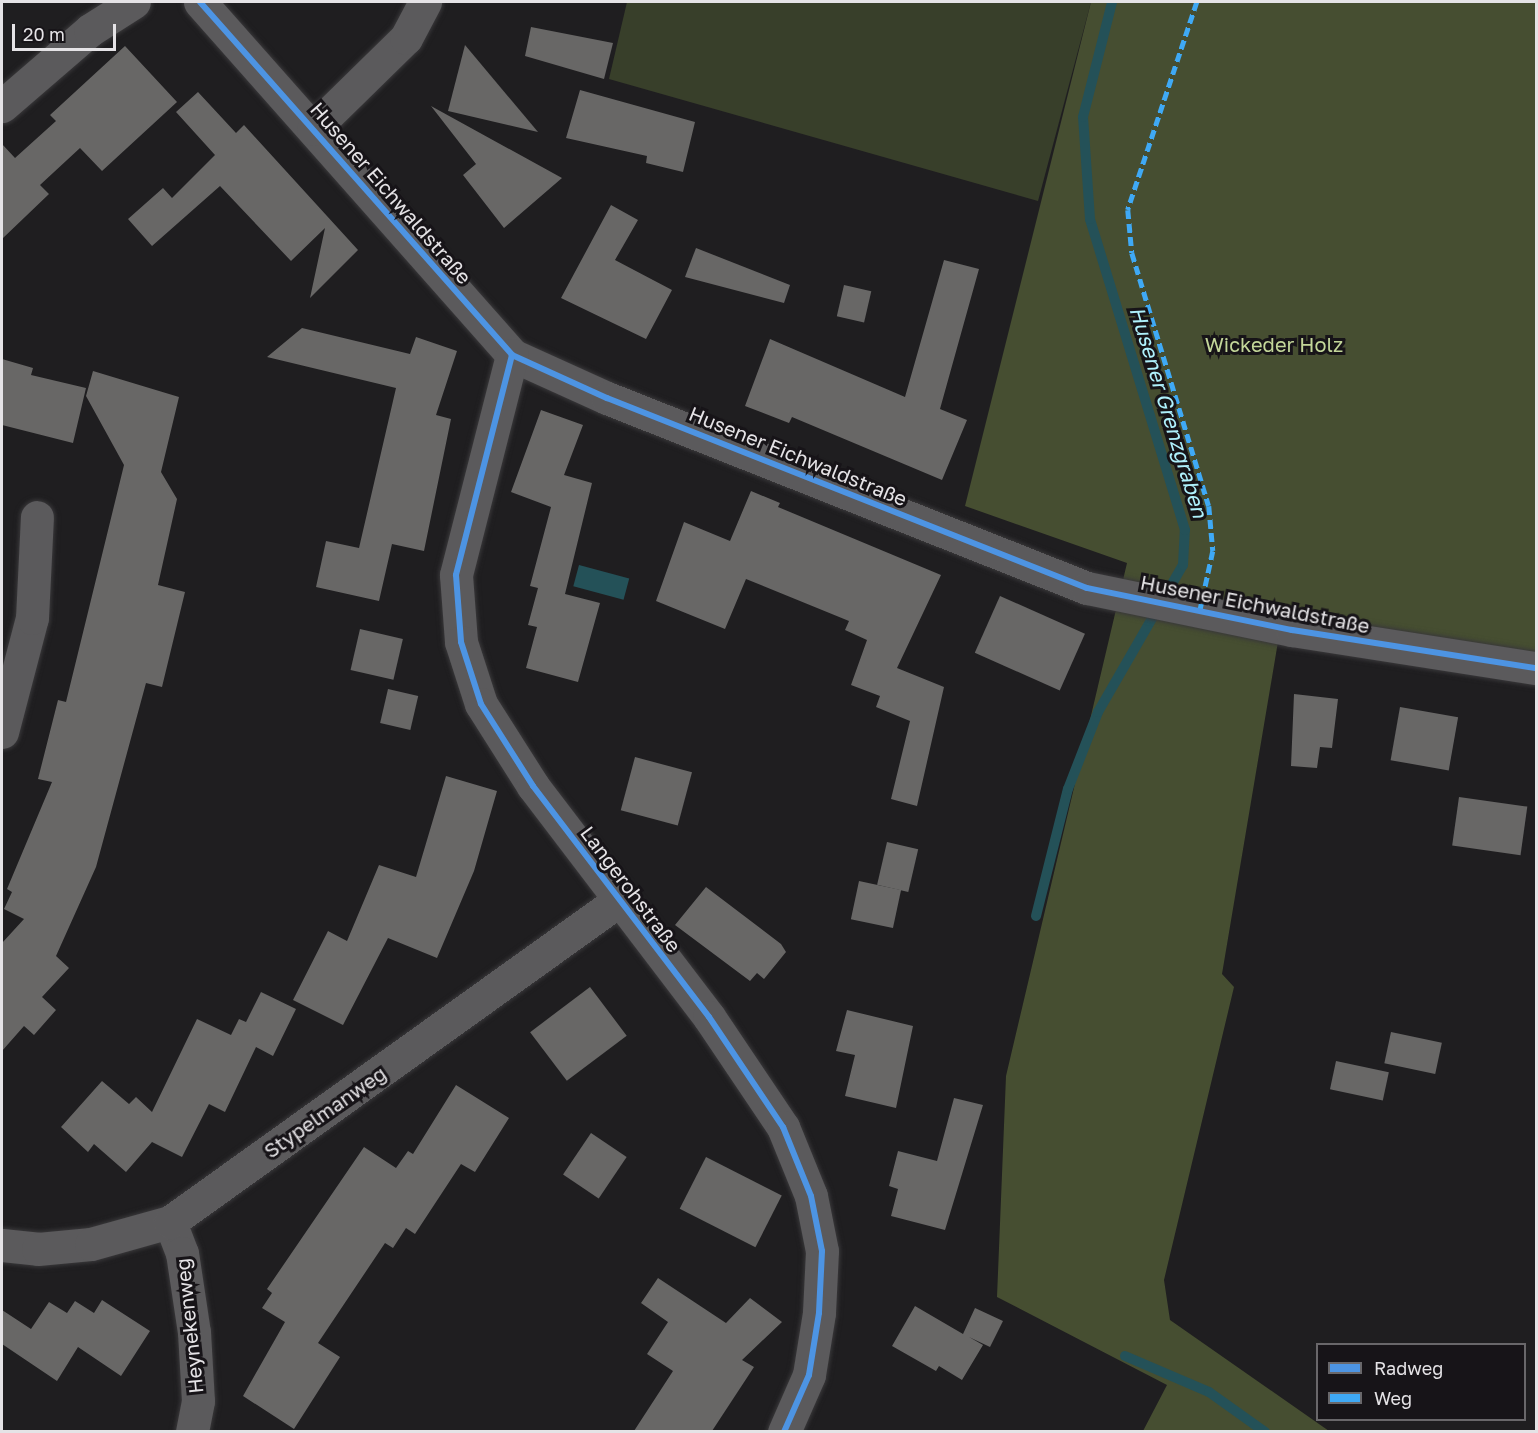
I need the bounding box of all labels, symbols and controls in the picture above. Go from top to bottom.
scale bar [15,12,118,50]
text: 20 m [23,23,65,45]
street label: Husener Eichwaldstraße [305,97,477,289]
water label: Husener Grenzgraben [1125,303,1213,521]
park label: Wickeder Holz [1205,332,1343,356]
street label: Husener Eichwaldstraße [685,401,911,511]
street label: Husener Eichwaldstraße [1138,570,1372,638]
street label: Langerohstraße [576,821,686,957]
street label: Stypelmanweg [259,1061,391,1163]
street label: Heynekenweg [170,1257,208,1395]
legend [1316,1343,1526,1421]
text: Radweg [1374,1357,1443,1379]
text: Weg [1374,1387,1412,1409]

